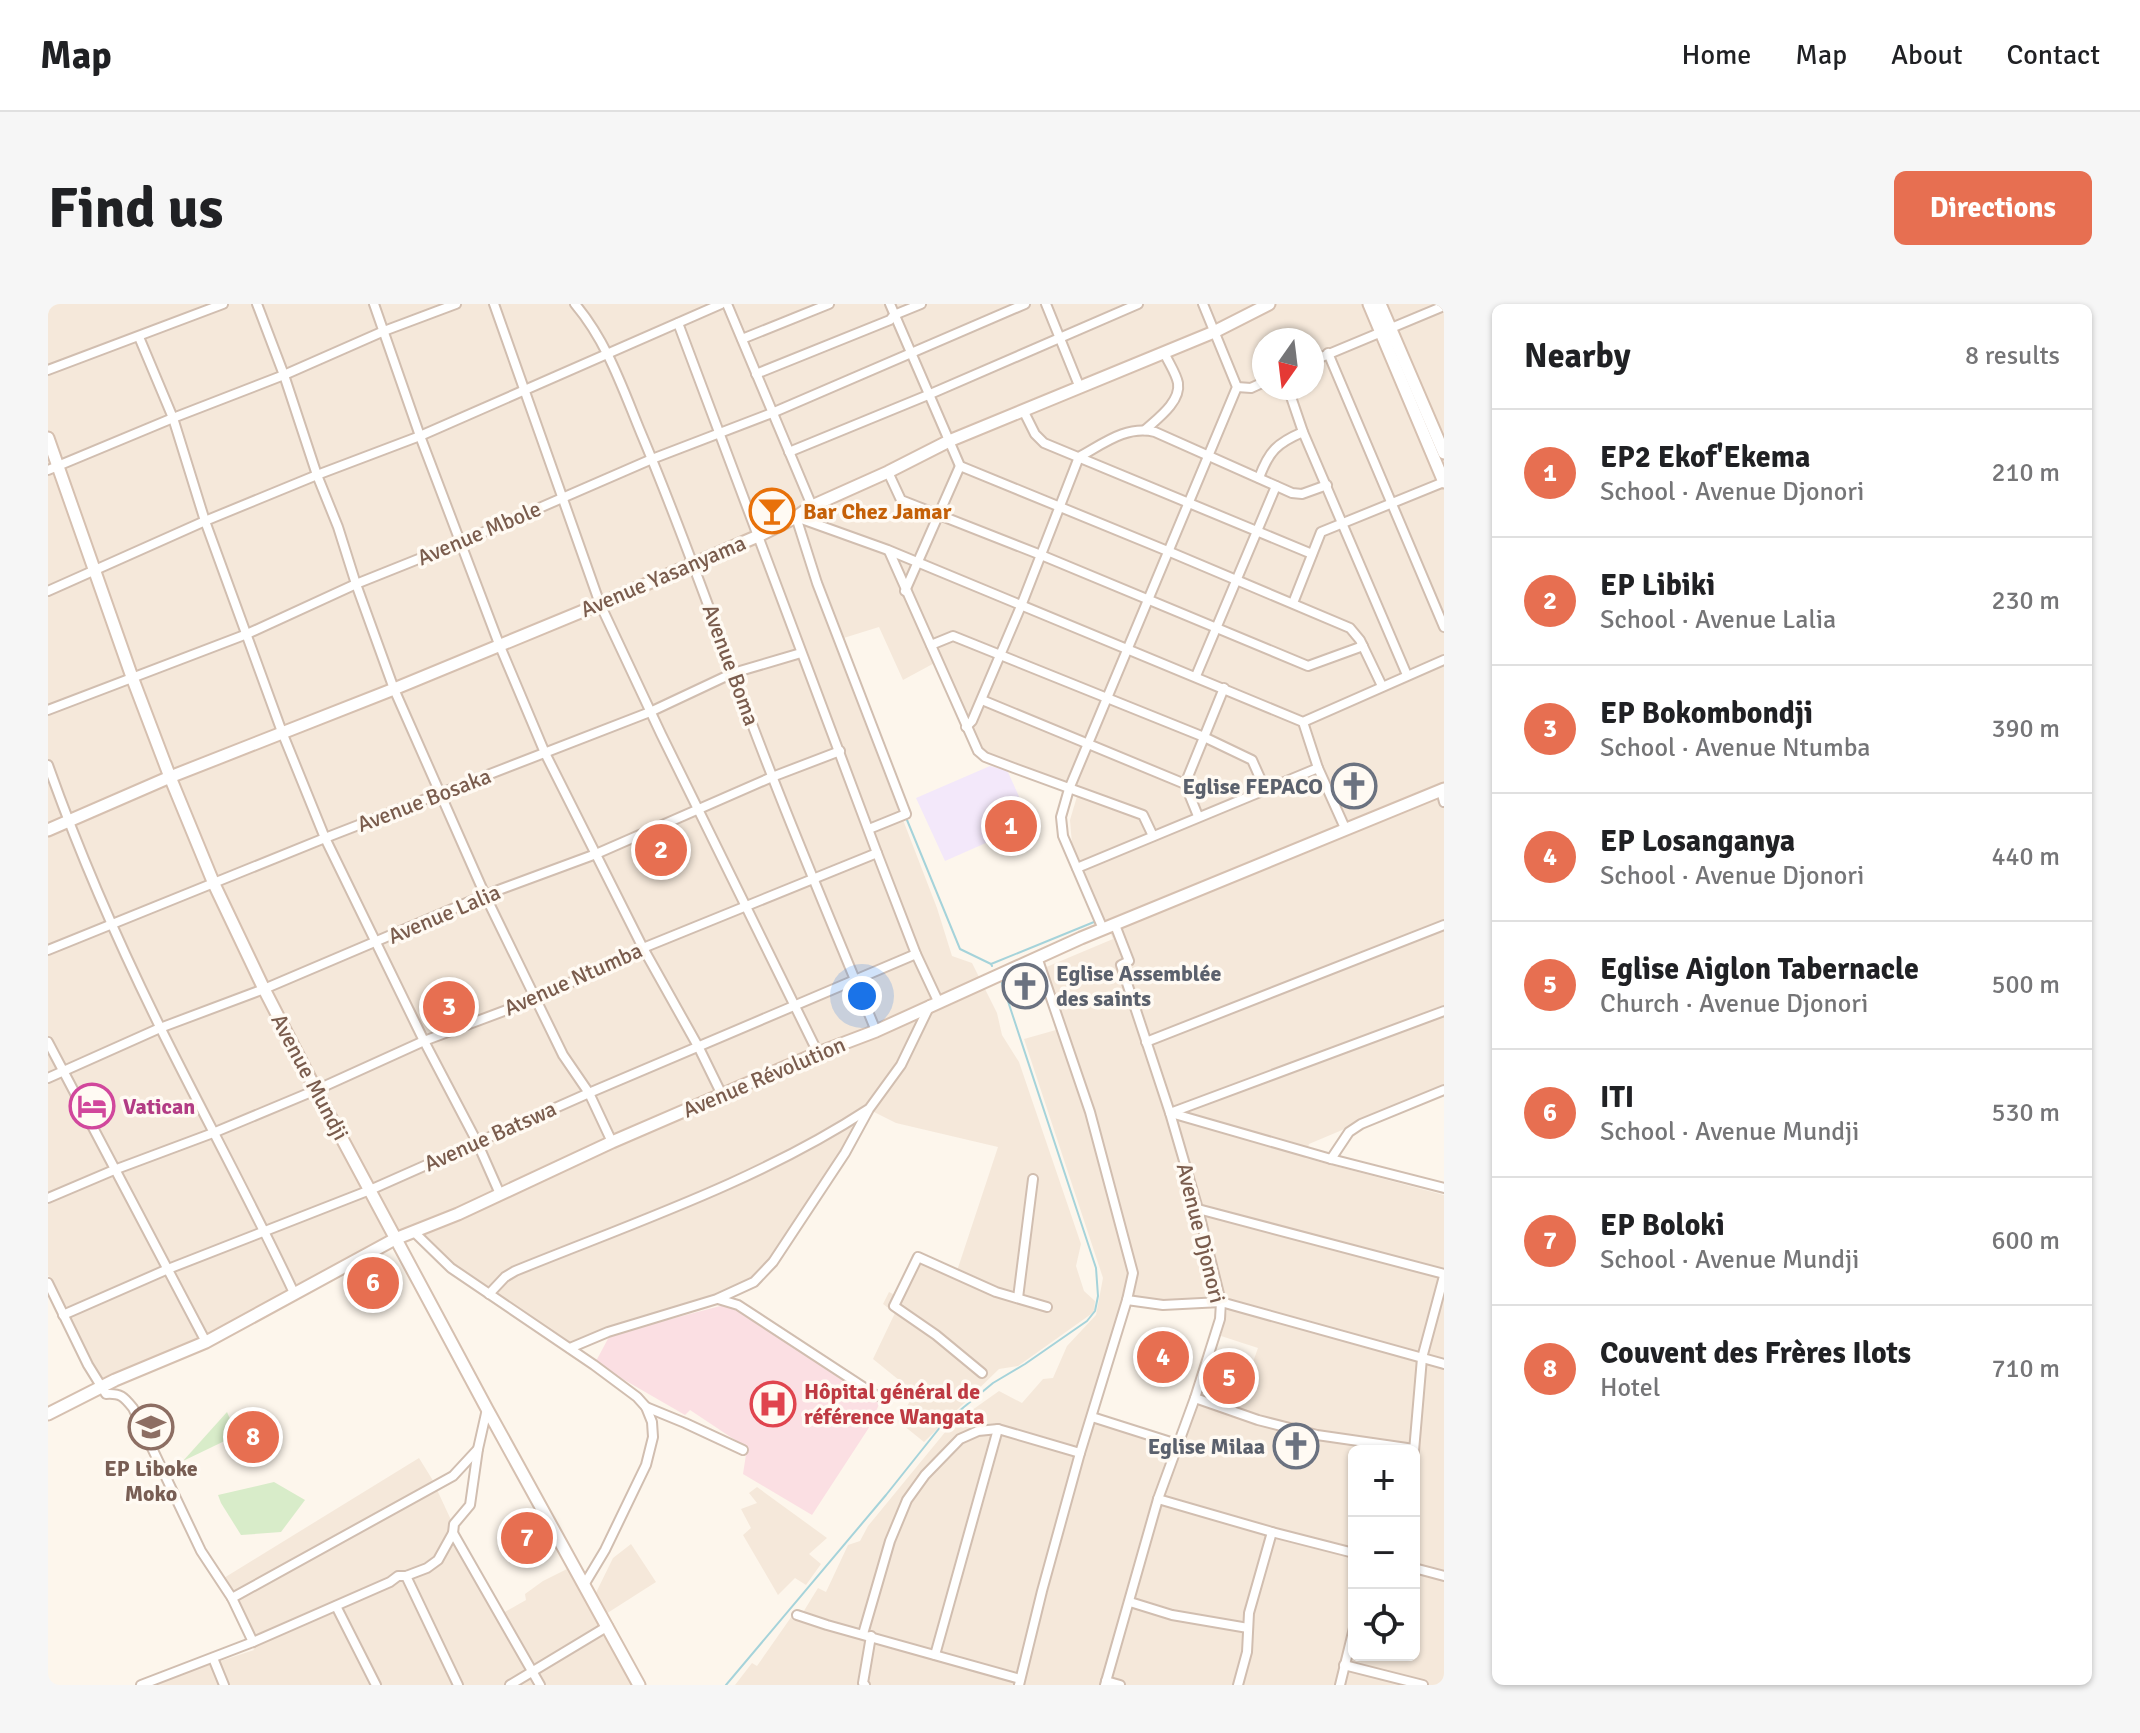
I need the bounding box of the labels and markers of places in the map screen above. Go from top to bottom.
bar icon: Bar Chez Jamar [748,487,796,535]
place label: Bar Chez Jamar [803,498,952,525]
church icon: Eglise FEPACO [1330,762,1378,810]
place label: Eglise FEPACO [1182,773,1323,800]
pin: 1 [985,796,1037,856]
pin: 2 [635,820,687,880]
place label: Eglise Assemblée des saints [1056,960,1221,1012]
church icon: Eglise Assemblée des saints [1001,962,1049,1010]
pin: 3 [423,977,475,1037]
hotel icon: Vatican [68,1082,116,1130]
place label: Vatican [123,1093,195,1120]
pin: 6 [347,1253,399,1313]
pin: 4 [1137,1327,1189,1387]
pin: 5 [1203,1348,1255,1408]
place label: Hôpital général de référence Wangata [804,1378,984,1430]
hospital icon: Hôpital général de référence Wangata [749,1380,797,1428]
school or university icon: EP Liboke Moko [127,1403,175,1451]
pin: 8 [227,1407,279,1467]
church icon: Eglise Milaa [1272,1422,1320,1470]
place label: Eglise Milaa [1148,1433,1265,1460]
place label: EP Liboke Moko [104,1455,198,1507]
pin: 7 [501,1508,553,1568]

